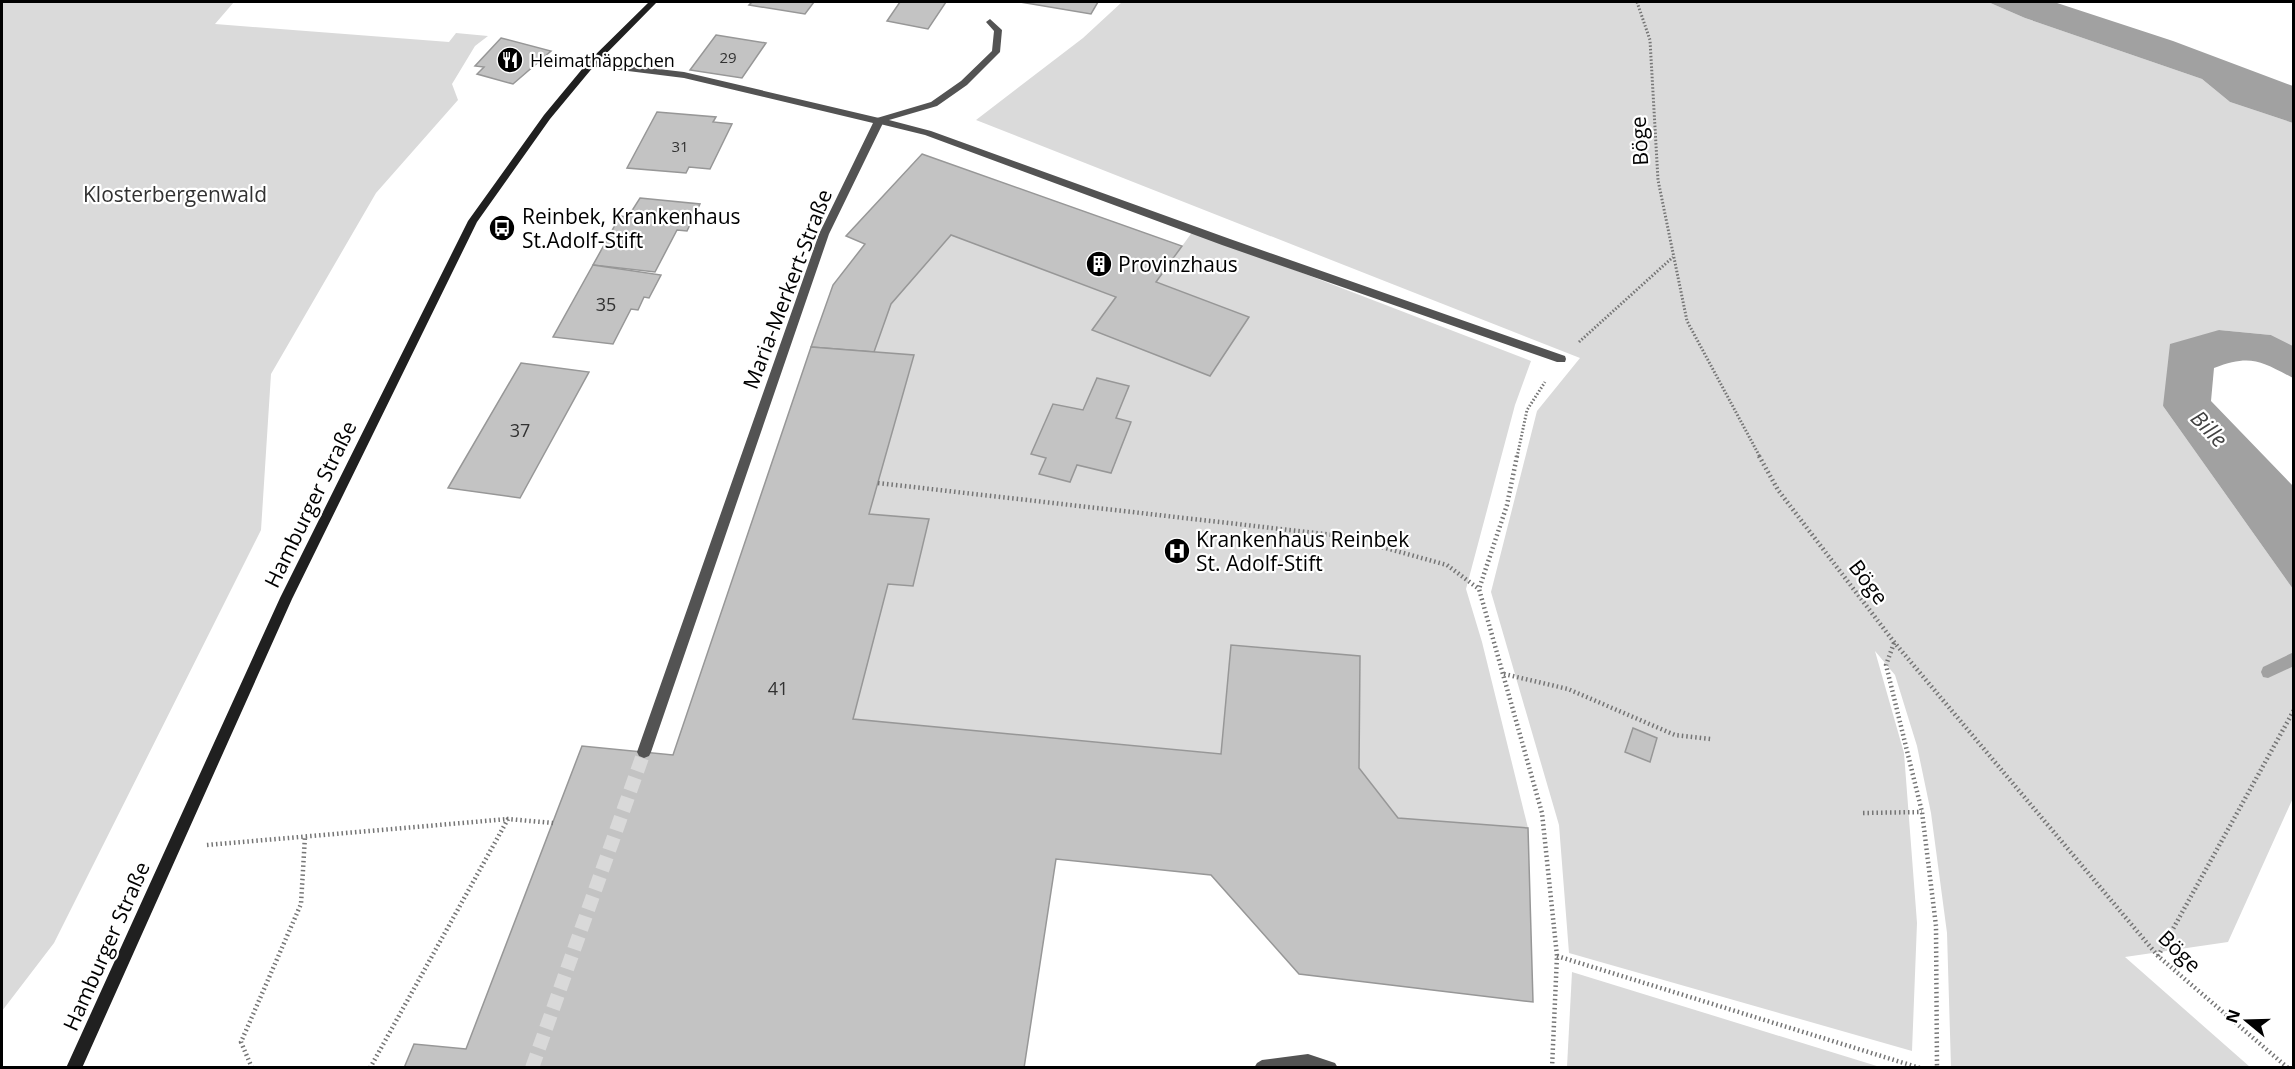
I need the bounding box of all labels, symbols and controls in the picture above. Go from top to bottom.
restaurant icon: Heimathäppchen [495,45,525,75]
house number: 29 [719,47,737,67]
place label: Heimathäppchen [530,48,675,72]
street label: Böge [1624,116,1654,166]
house number: 31 [671,136,689,156]
park label: Klosterbergenwald [83,180,267,208]
street label: Maria-Merkert-Straße [736,185,838,393]
place label: Reinbek, Krankenhaus St.Adolf-Stift [522,202,741,254]
bus stop icon: Reinbek, Krankenhaus St.Adolf-Stift [487,213,517,243]
building icon: Provinzhaus [1084,249,1114,279]
place label: Provinzhaus [1118,250,1238,278]
house number: 35 [596,292,616,316]
water label: Bille [2185,403,2235,453]
street label: Hamburger Straße [257,416,363,592]
house number: 37 [510,418,530,442]
place label: Krankenhaus Reinbek St. Adolf-Stift [1196,525,1409,577]
hospital icon: Krankenhaus Reinbek St. Adolf-Stift [1162,536,1192,566]
street label: Böge [1843,554,1895,610]
house number: 41 [768,676,788,700]
street label: Hamburger Straße [56,857,156,1035]
street label: Böge [2153,924,2207,978]
north arrow [2217,991,2277,1051]
text: N [2220,1006,2245,1026]

